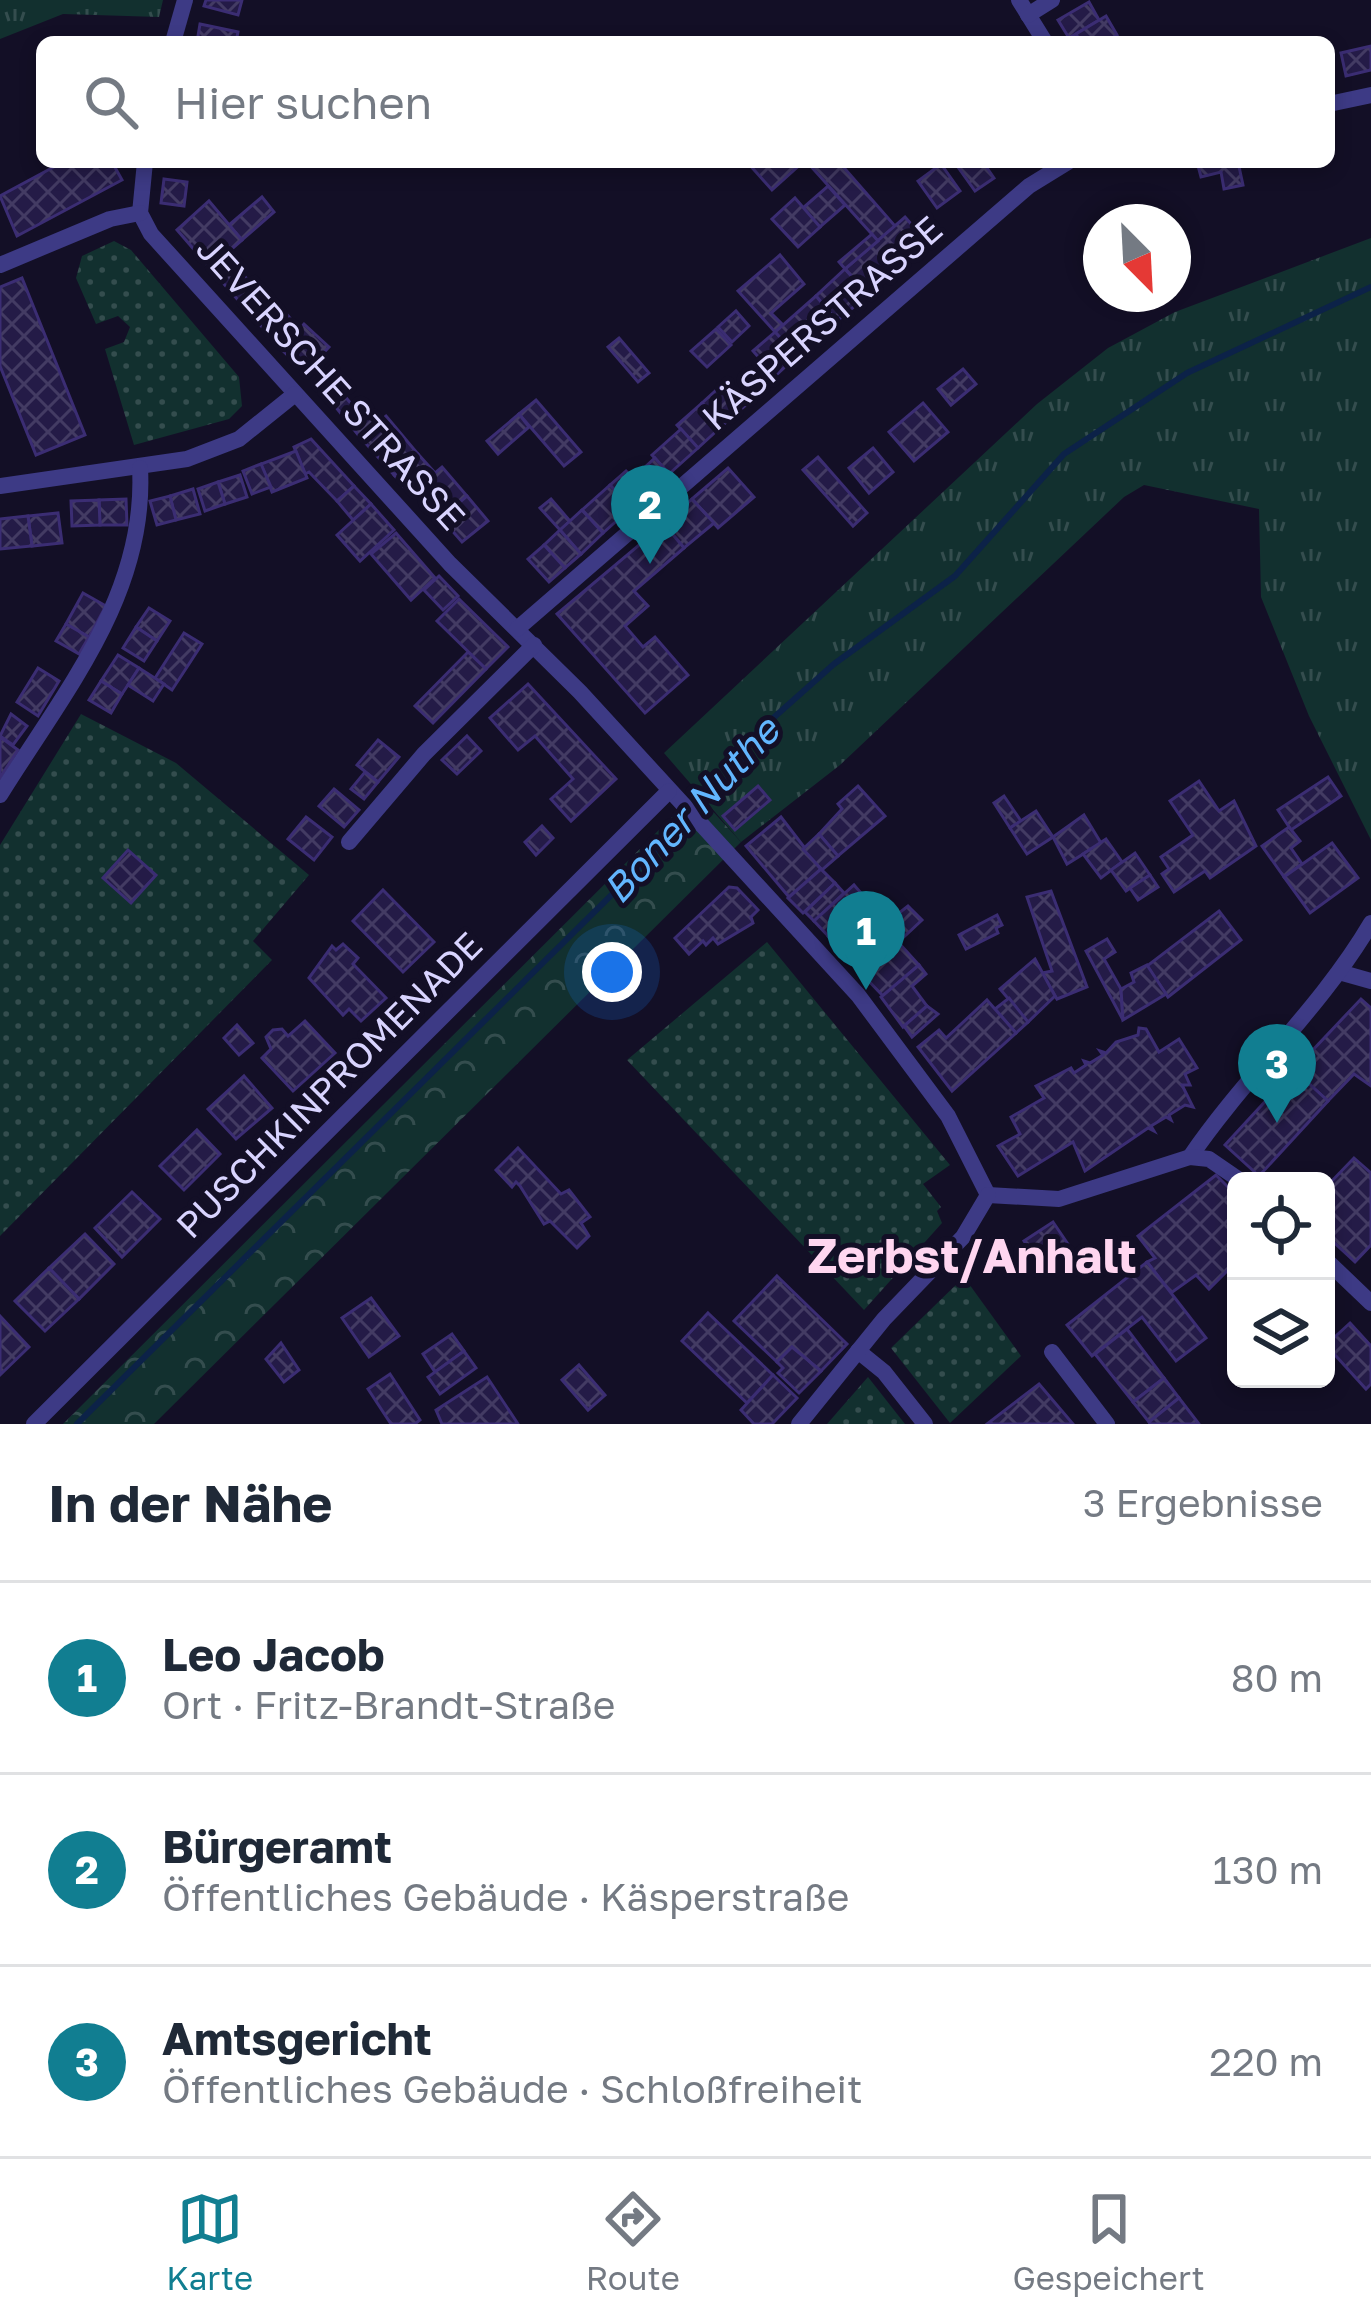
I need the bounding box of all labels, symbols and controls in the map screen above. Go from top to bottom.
search box [36,36,1335,168]
icon: search [78,69,144,135]
text: Hier suchen [174,75,432,129]
north arrow [1083,204,1191,312]
street label: KÄSPERSTRASSE [693,207,950,438]
street label: JEVERSCHE STRASSE [188,227,474,538]
pin: 2 [611,465,689,564]
water label: Boner Nuthe [593,705,790,912]
pin: 1 [827,891,905,990]
street label: PUSCHKINPROMENADE [167,923,490,1246]
your location [582,942,642,1002]
pin: 3 [1238,1024,1316,1123]
map controls [1227,1172,1335,1388]
button: locate [1227,1172,1335,1280]
district label: Zerbst/Anhalt [807,1226,1137,1284]
button: layers [1227,1280,1335,1388]
text: In der Nähe [48,1472,332,1533]
text: 3 Ergebnisse [1083,1479,1323,1526]
text: Leo Jacob [162,1627,385,1681]
text: 1 [77,1654,97,1701]
text: 80 m [1231,1654,1323,1701]
text: Ort · Fritz-Brandt-Straße [162,1681,615,1728]
text: Bürgeramt [162,1819,392,1873]
text: 2 [75,1846,99,1893]
text: 130 m [1213,1846,1323,1893]
text: Öffentliches Gebäude · Käsperstraße [162,1873,849,1920]
text: Amtsgericht [162,2011,432,2065]
text: 3 [75,2038,99,2085]
text: 220 m [1209,2038,1323,2085]
text: Öffentliches Gebäude · Schloßfreiheit [162,2065,863,2112]
tab: Karte [166,2186,253,2297]
tab: Route [586,2186,680,2297]
tab: Gespeichert [1012,2186,1205,2297]

